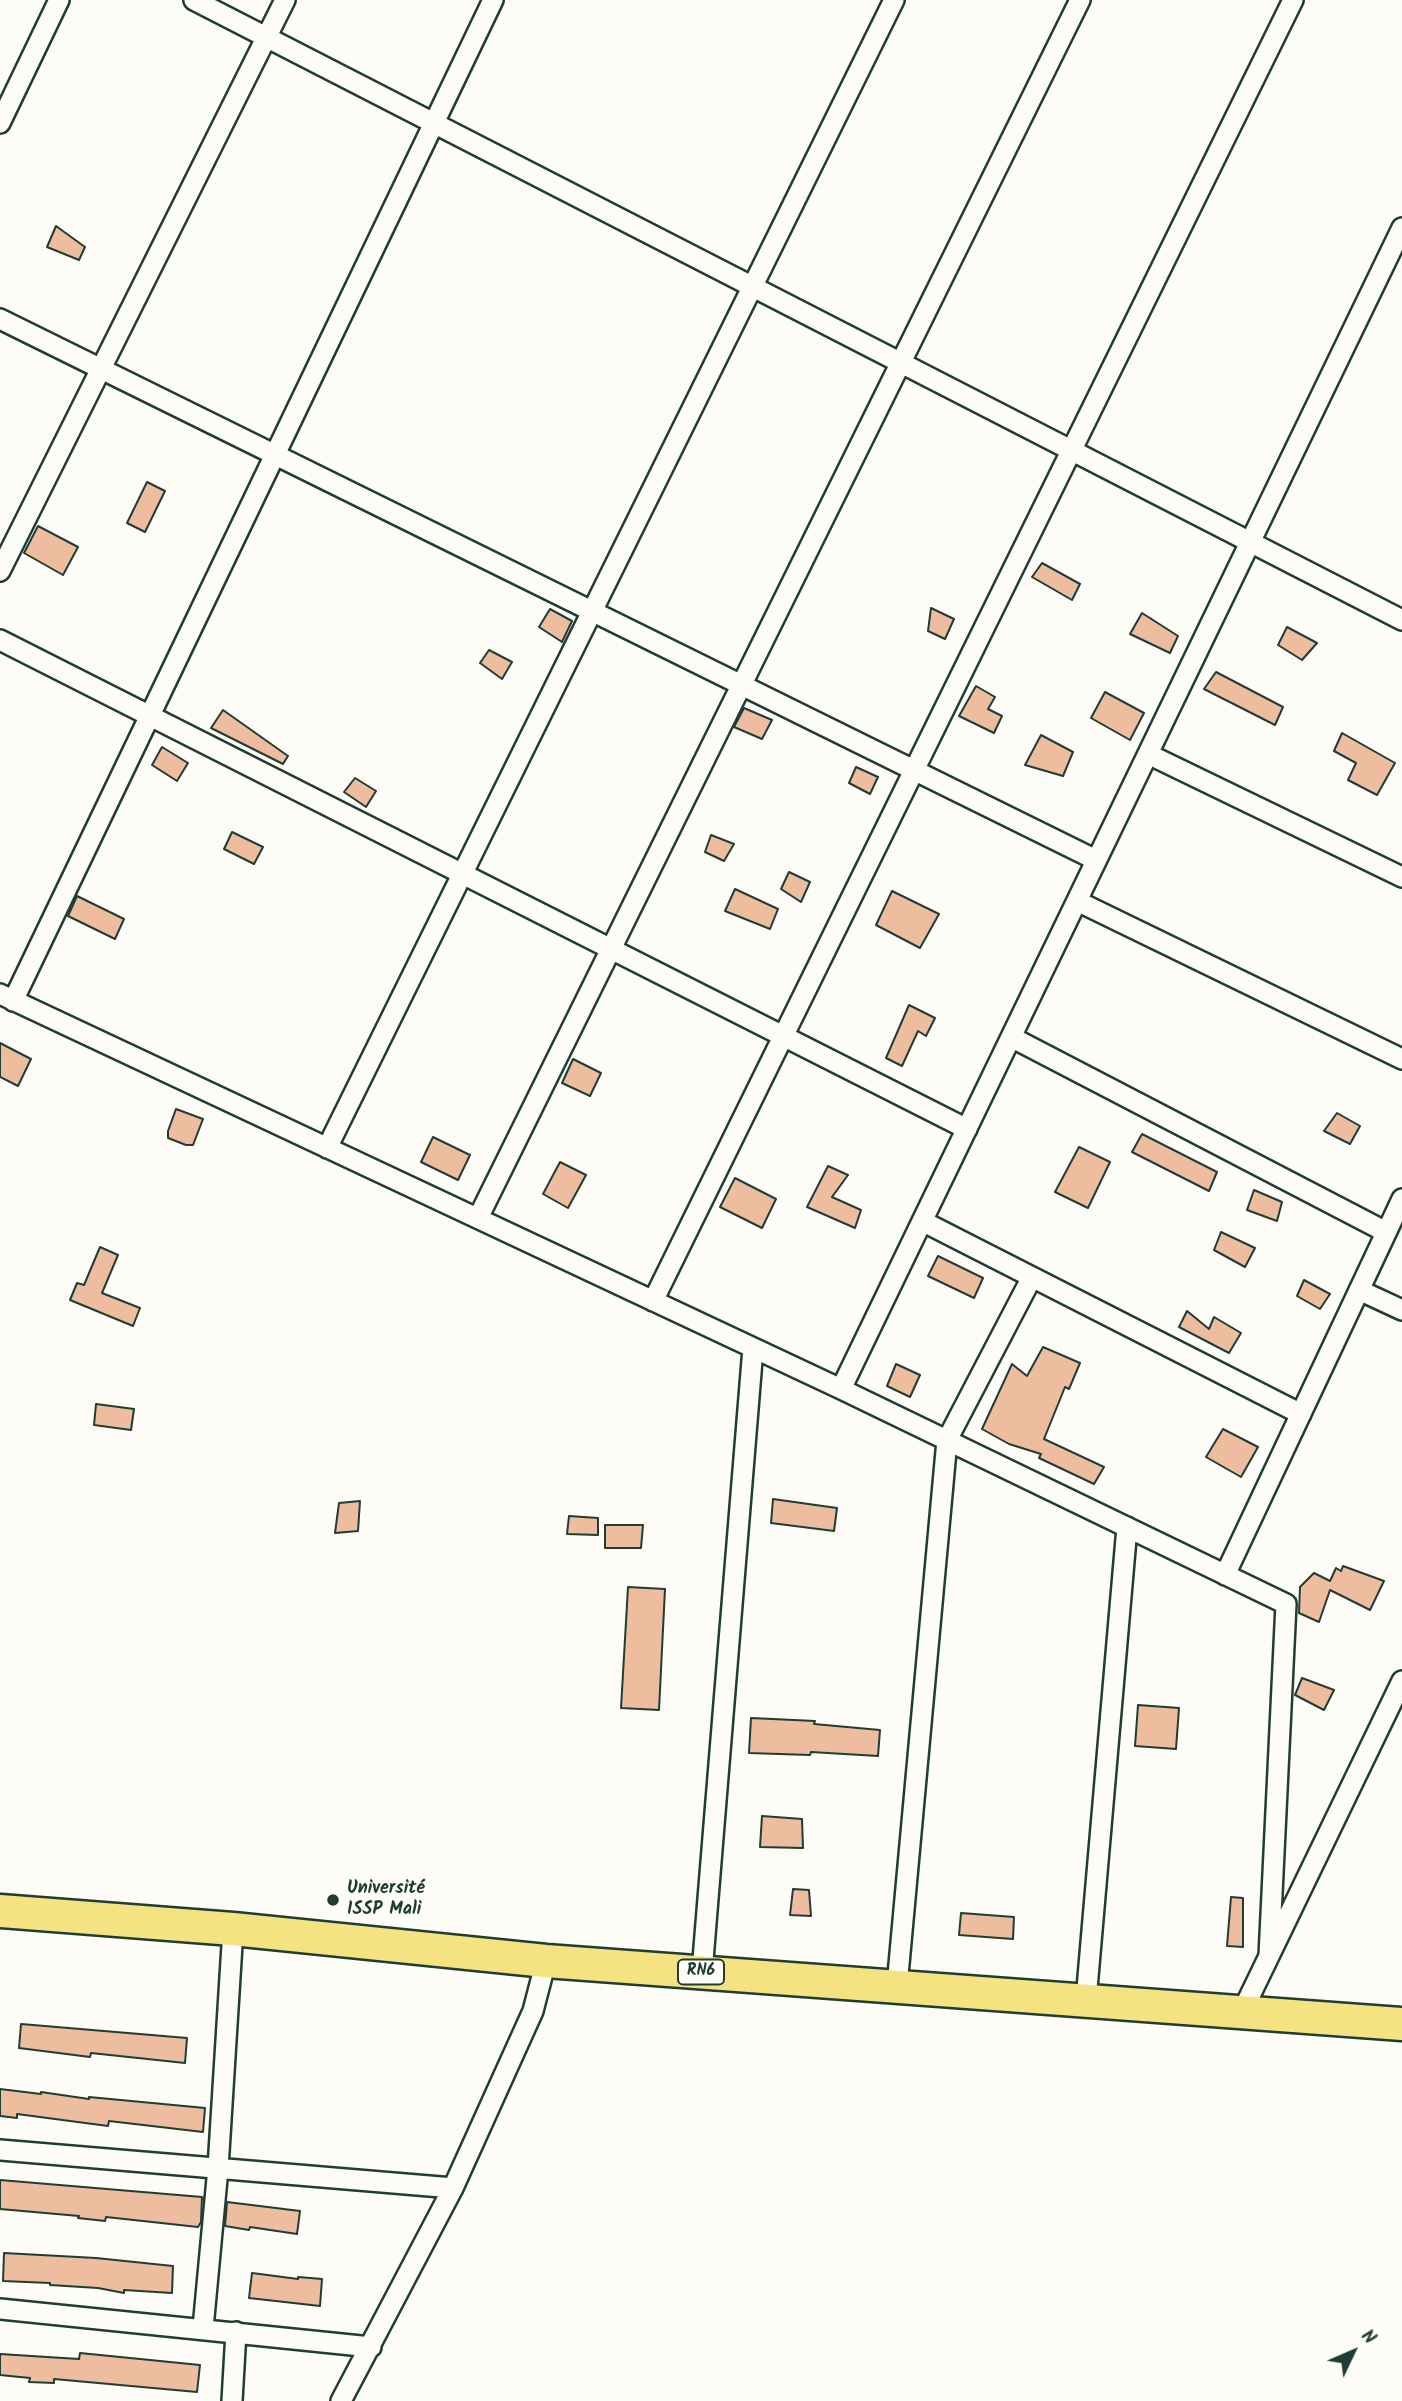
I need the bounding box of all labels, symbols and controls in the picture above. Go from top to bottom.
place label: Université ISSP Mali [347,1879,425,1922]
marker: Université ISSP Mali [325,1892,341,1908]
road number: RN6 [678,1960,724,1984]
north arrow [1318,2317,1388,2387]
text: N [1353,2323,1383,2352]

